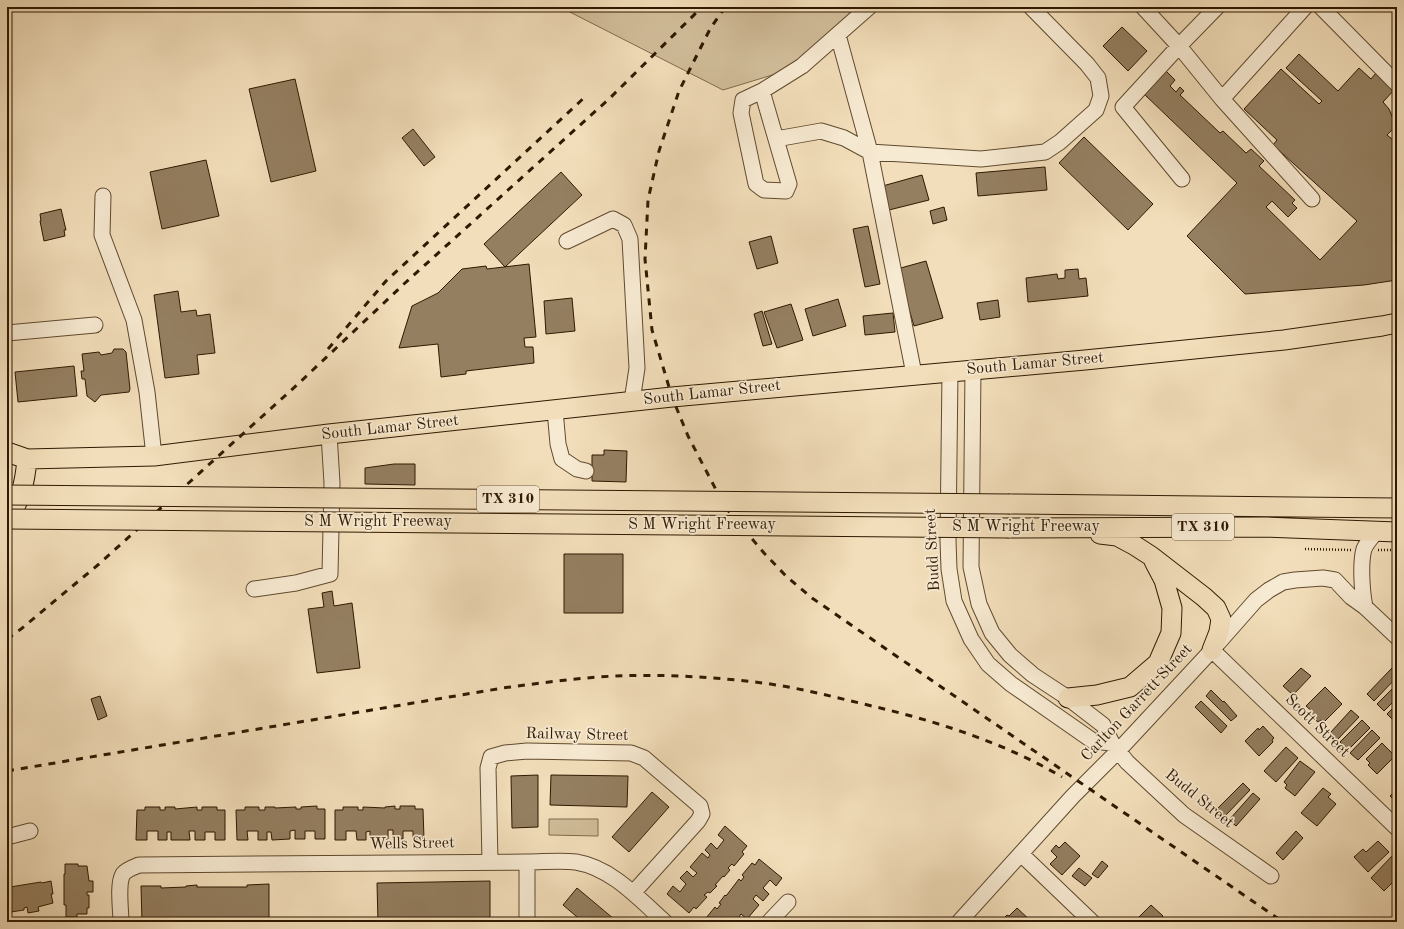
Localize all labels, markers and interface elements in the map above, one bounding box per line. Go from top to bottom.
street label: South Lamar Street [966,350,1105,378]
street label: South Lamar Street [643,378,782,408]
street label: South Lamar Street [321,413,460,443]
road number: TX 310 [477,486,539,512]
street label: Budd Street [923,508,943,592]
street label: S M Wright Freeway [304,514,452,530]
road number: TX 310 [1172,514,1234,540]
street label: S M Wright Freeway [628,517,776,533]
street label: S M Wright Freeway [952,519,1100,535]
street label: Carlton Garrett Street [1079,641,1196,765]
street label: Scott Street [1282,691,1353,761]
street label: Railway Street [525,726,629,744]
street label: Budd Street [1162,767,1237,832]
street label: Wells Street [369,835,455,853]

